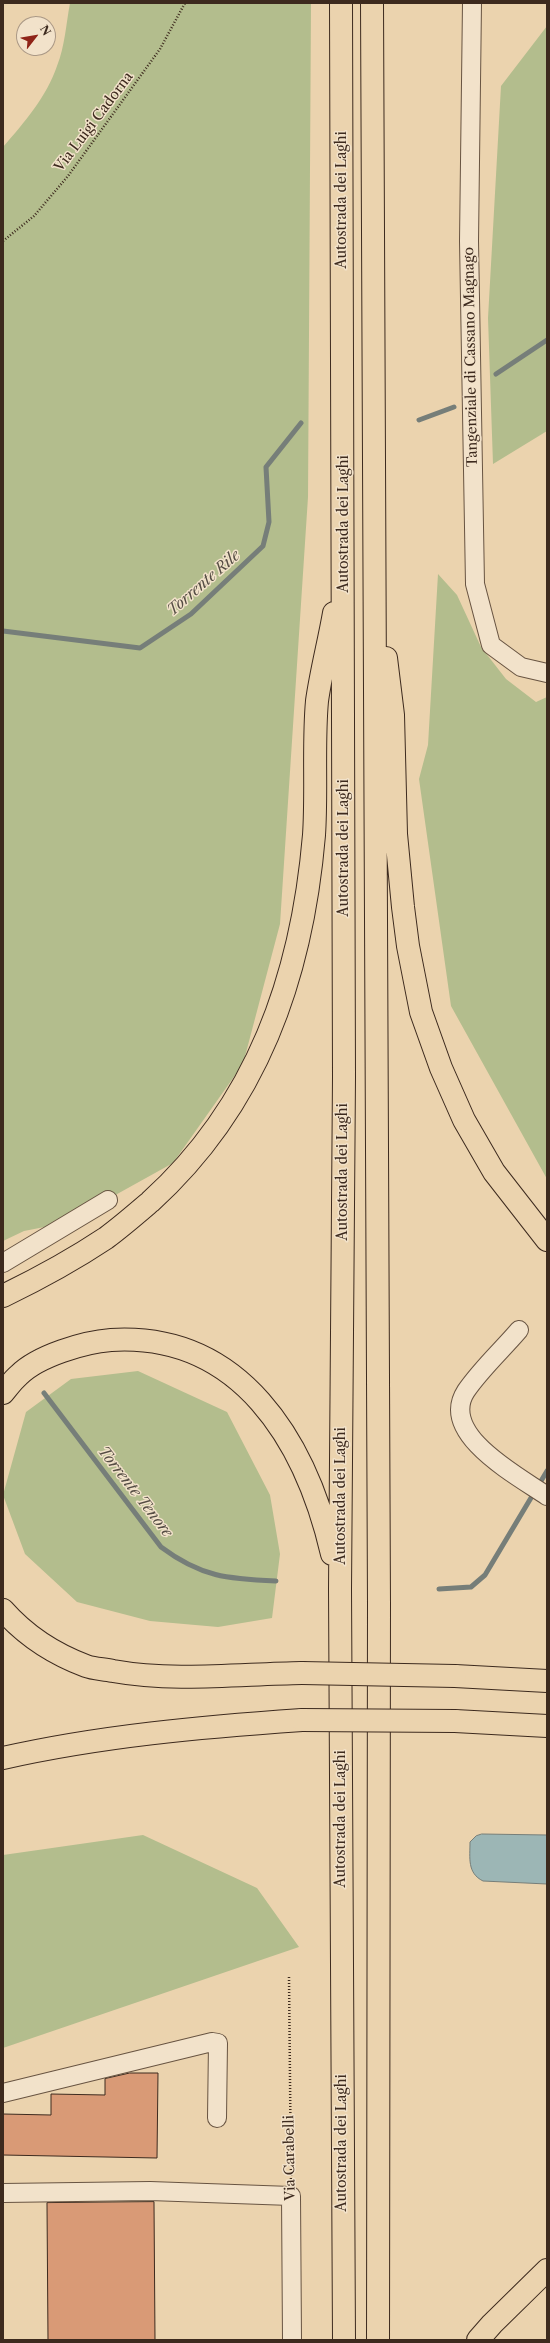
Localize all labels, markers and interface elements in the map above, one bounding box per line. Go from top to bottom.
north arrow [16,16,56,56]
text: N [37,23,54,38]
street label: Via Luigi Cadorna [51,69,137,175]
street label: Autostrada dei Laghi [334,131,350,269]
street label: Tangenziale di Cassano Magnago [461,247,481,467]
street label: Autostrada dei Laghi [336,455,352,593]
water label: Torrente Rile [164,547,244,619]
street label: Autostrada dei Laghi [336,779,352,917]
street label: Autostrada dei Laghi [335,1103,351,1241]
street label: Autostrada dei Laghi [333,1427,349,1565]
water label: Torrente Tenore [94,1443,176,1541]
street label: Autostrada dei Laghi [333,1750,349,1888]
street label: Autostrada dei Laghi [334,2074,350,2212]
street label: Via Carabelli [281,2115,299,2201]

